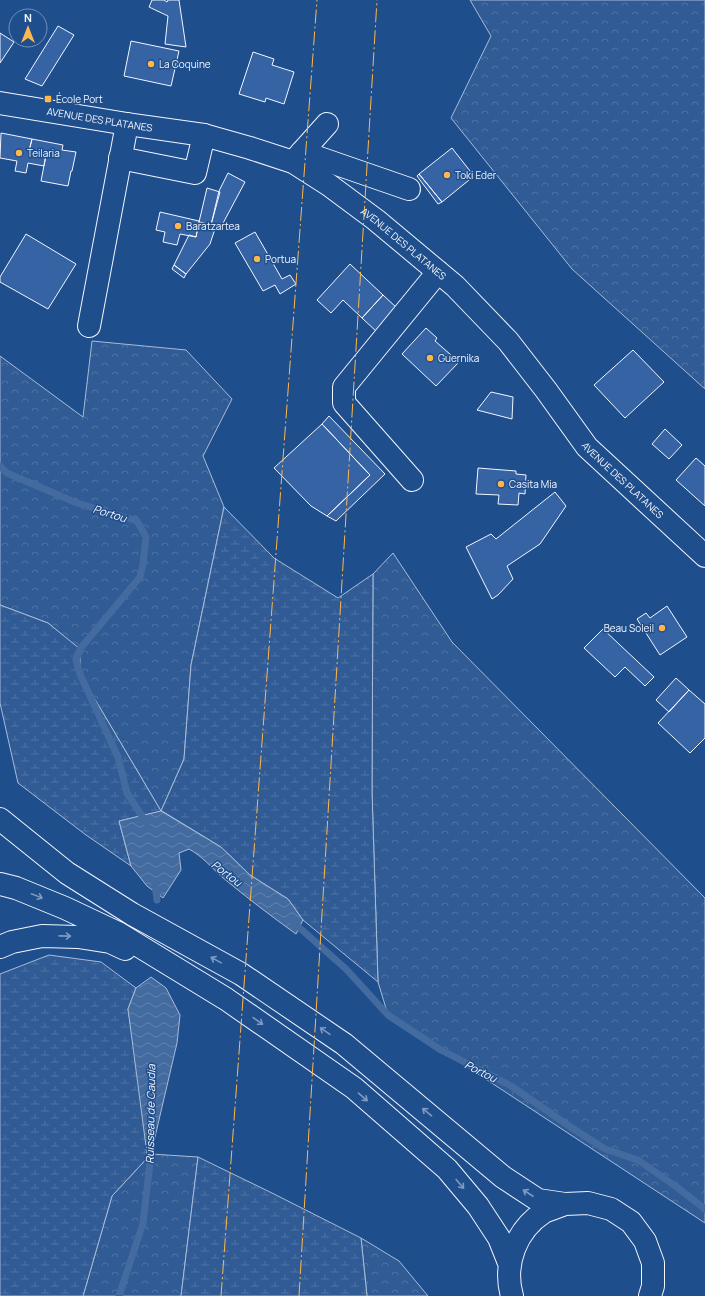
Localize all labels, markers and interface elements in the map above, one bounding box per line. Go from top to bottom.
north arrow [8,8,48,48]
text: N [24,10,32,25]
place label: La Coquine [159,57,211,71]
marker: La Coquine [146,59,156,69]
place label: École Port [56,92,103,106]
marker: École Port [43,94,53,104]
street label: AVENUE DES PLATANES [46,104,153,135]
place label: Teilaria [27,146,60,160]
marker: Teilaria [14,148,24,158]
place label: Toki Eder [455,168,497,182]
marker: Toki Eder [442,170,452,180]
street label: AVENUE DES PLATANES [358,204,449,283]
place label: Baratzartea [186,219,240,233]
marker: Baratzartea [173,221,183,231]
place label: Portua [265,252,296,266]
marker: Portua [252,254,262,264]
place label: Guernika [438,351,479,365]
marker: Guernika [425,353,435,363]
street label: AVENUE DES PLATANES [579,439,667,521]
place label: Casita Mia [509,477,557,491]
marker: Casita Mia [496,479,506,489]
water label: Portou [91,501,130,526]
place label: Beau Soleil [604,621,654,635]
marker: Beau Soleil [657,623,667,633]
water label: Portou [209,857,246,890]
one-way arrow [30,893,42,901]
one-way arrow [58,932,71,940]
one-way arrow [210,956,222,964]
one-way arrow [252,1017,263,1025]
one-way arrow [320,1027,331,1035]
water label: Portou [462,1057,501,1086]
water label: Ruisseau de Caudia [142,1063,158,1164]
one-way arrow [358,1092,369,1101]
one-way arrow [421,1108,432,1117]
one-way arrow [455,1179,464,1189]
one-way arrow [523,1189,534,1197]

